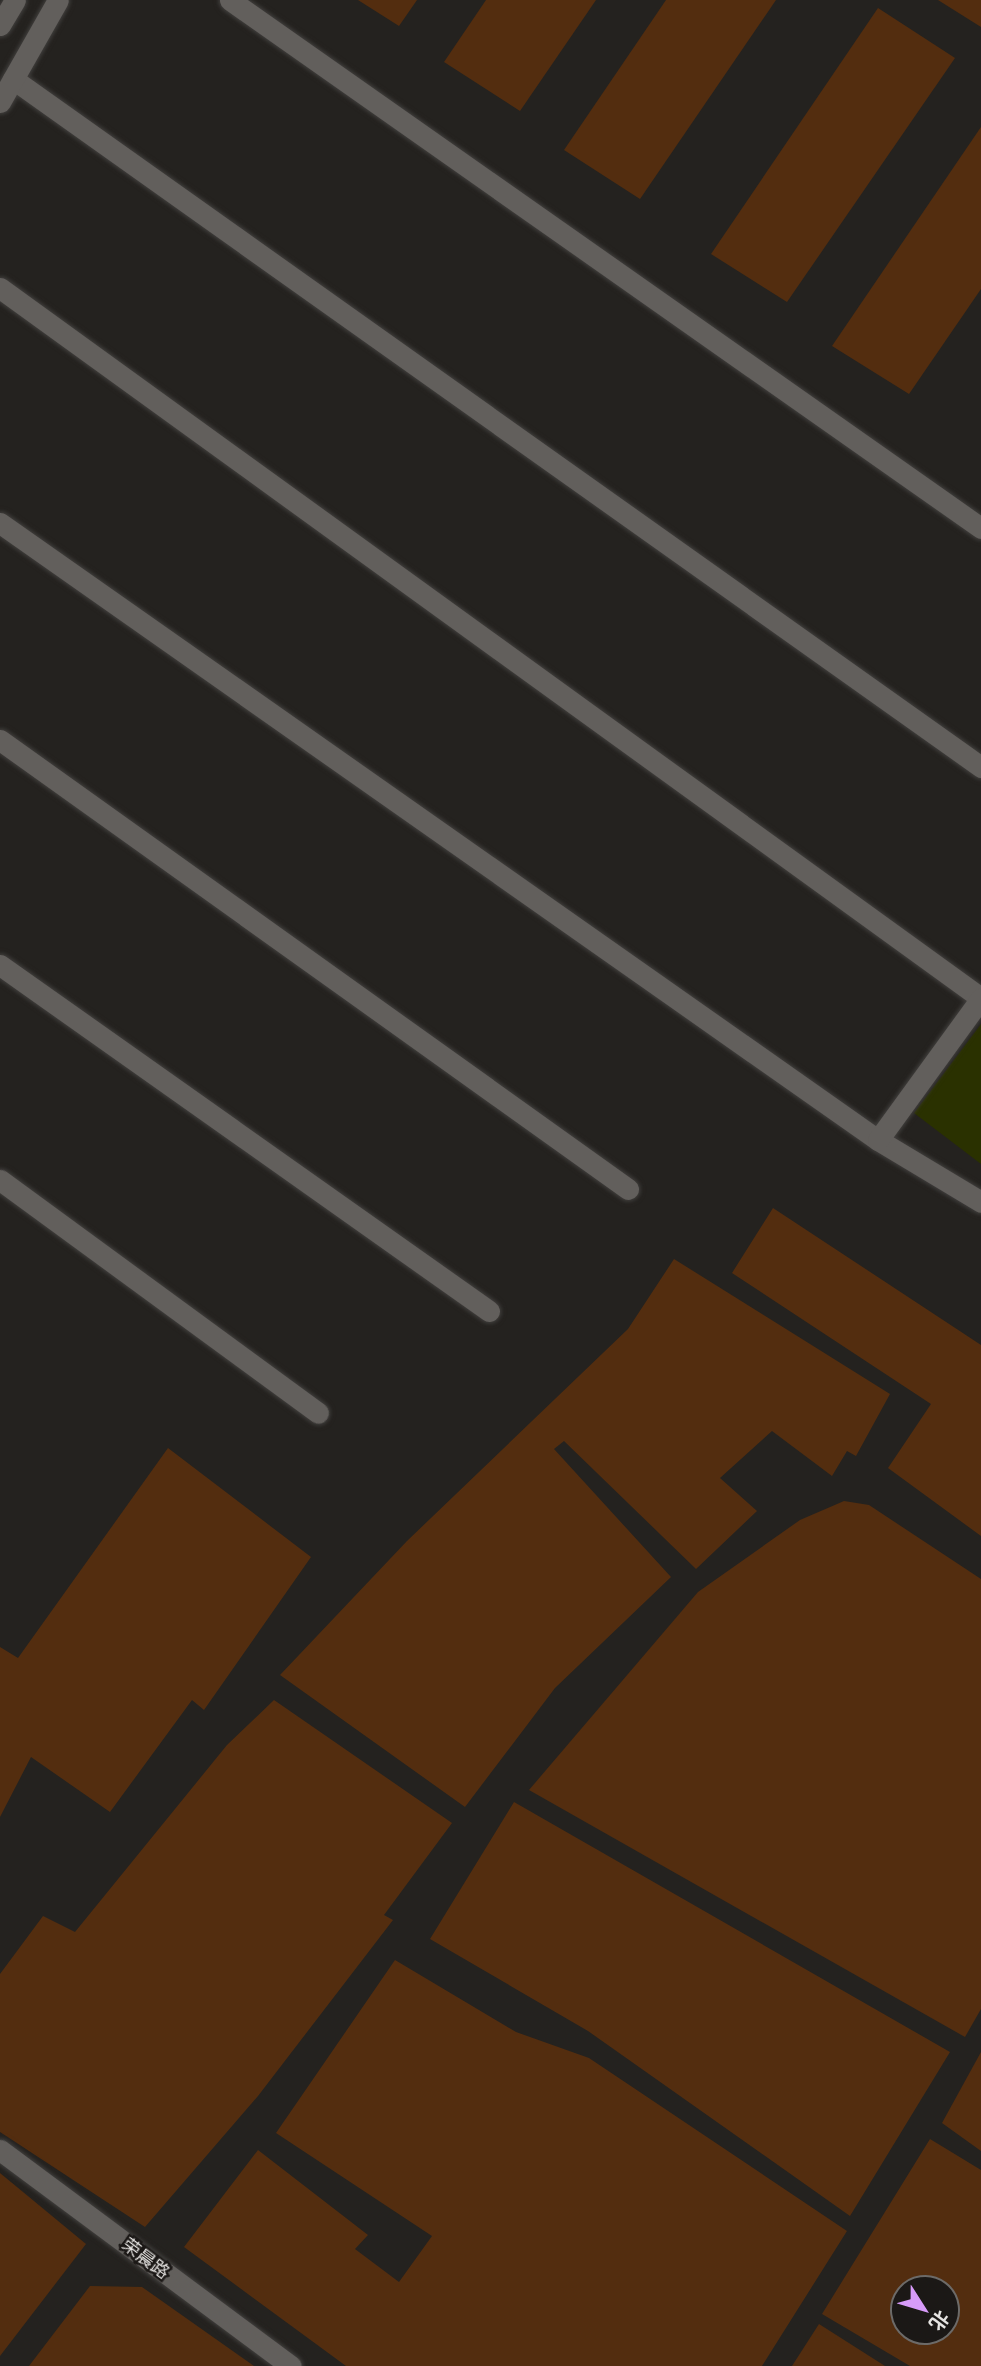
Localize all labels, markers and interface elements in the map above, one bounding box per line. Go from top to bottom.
street label: 荣晨路 [118,2233,174,2283]
north arrow [890,2275,960,2345]
text: 北 [924,2306,956,2337]

